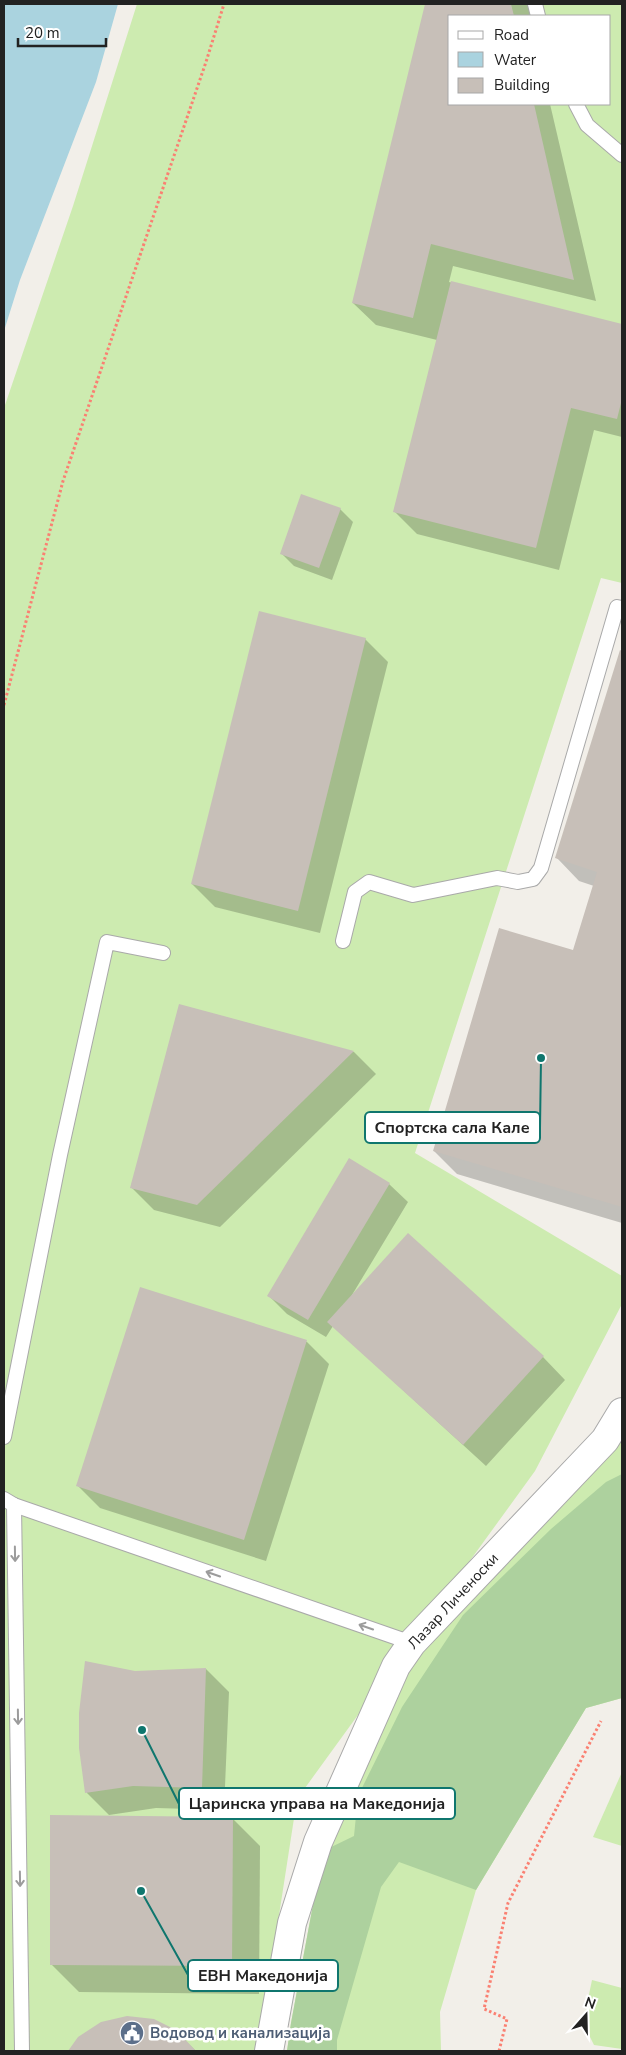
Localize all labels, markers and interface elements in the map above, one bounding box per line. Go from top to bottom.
scale bar [18,15,105,47]
legend [448,15,611,105]
text: 20 m [25,23,60,43]
text: Road [494,25,529,45]
text: Water [494,50,537,70]
text: Building [494,75,550,95]
callout: Спортска сала Кале [365,1112,540,1143]
text: Спортска сала Кале [374,1117,530,1139]
one-way arrow [10,1546,20,1562]
street label: Лазар Личеноски [403,1549,503,1653]
one-way arrow [205,1569,221,1578]
one-way arrow [359,1622,374,1631]
one-way arrow [14,1708,23,1724]
callout: Царинска управа на Македонија [179,1788,455,1819]
text: Царинска управа на Македонија [189,1793,445,1815]
one-way arrow [15,1870,25,1887]
callout: ЕВН Македонија [188,1960,338,1991]
text: ЕВН Македонија [198,1965,328,1987]
north arrow [561,1990,611,2040]
text: N [582,1993,598,2014]
public building icon: Водовод и канализација [119,2020,145,2046]
place label: Водовод и канализација [150,2023,331,2043]

